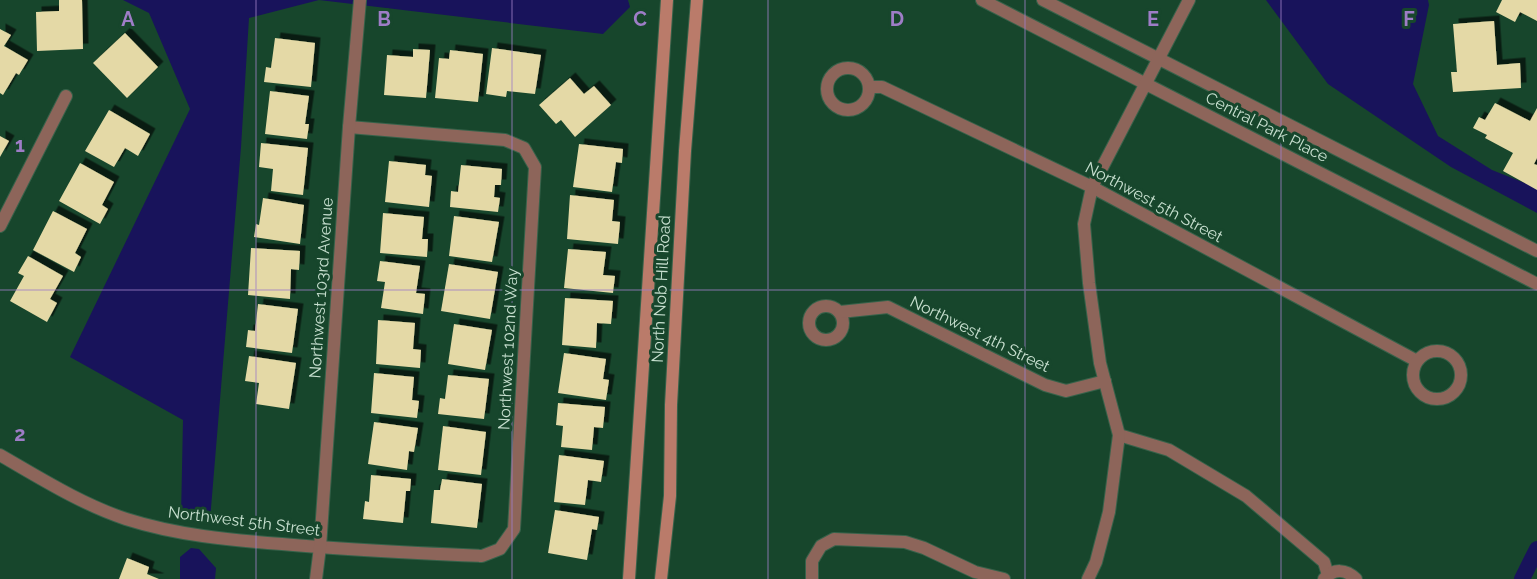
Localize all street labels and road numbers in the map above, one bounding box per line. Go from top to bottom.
street label: Central Park Place [1202,88,1332,166]
street label: Northwest 5th Street [1082,158,1227,247]
street label: Northwest 103rd Avenue [305,197,337,379]
street label: North Nob Hill Road [648,215,674,363]
street label: Northwest 102nd Way [494,267,522,430]
street label: Northwest 4th Street [907,292,1053,376]
street label: Northwest 5th Street [167,502,322,540]

